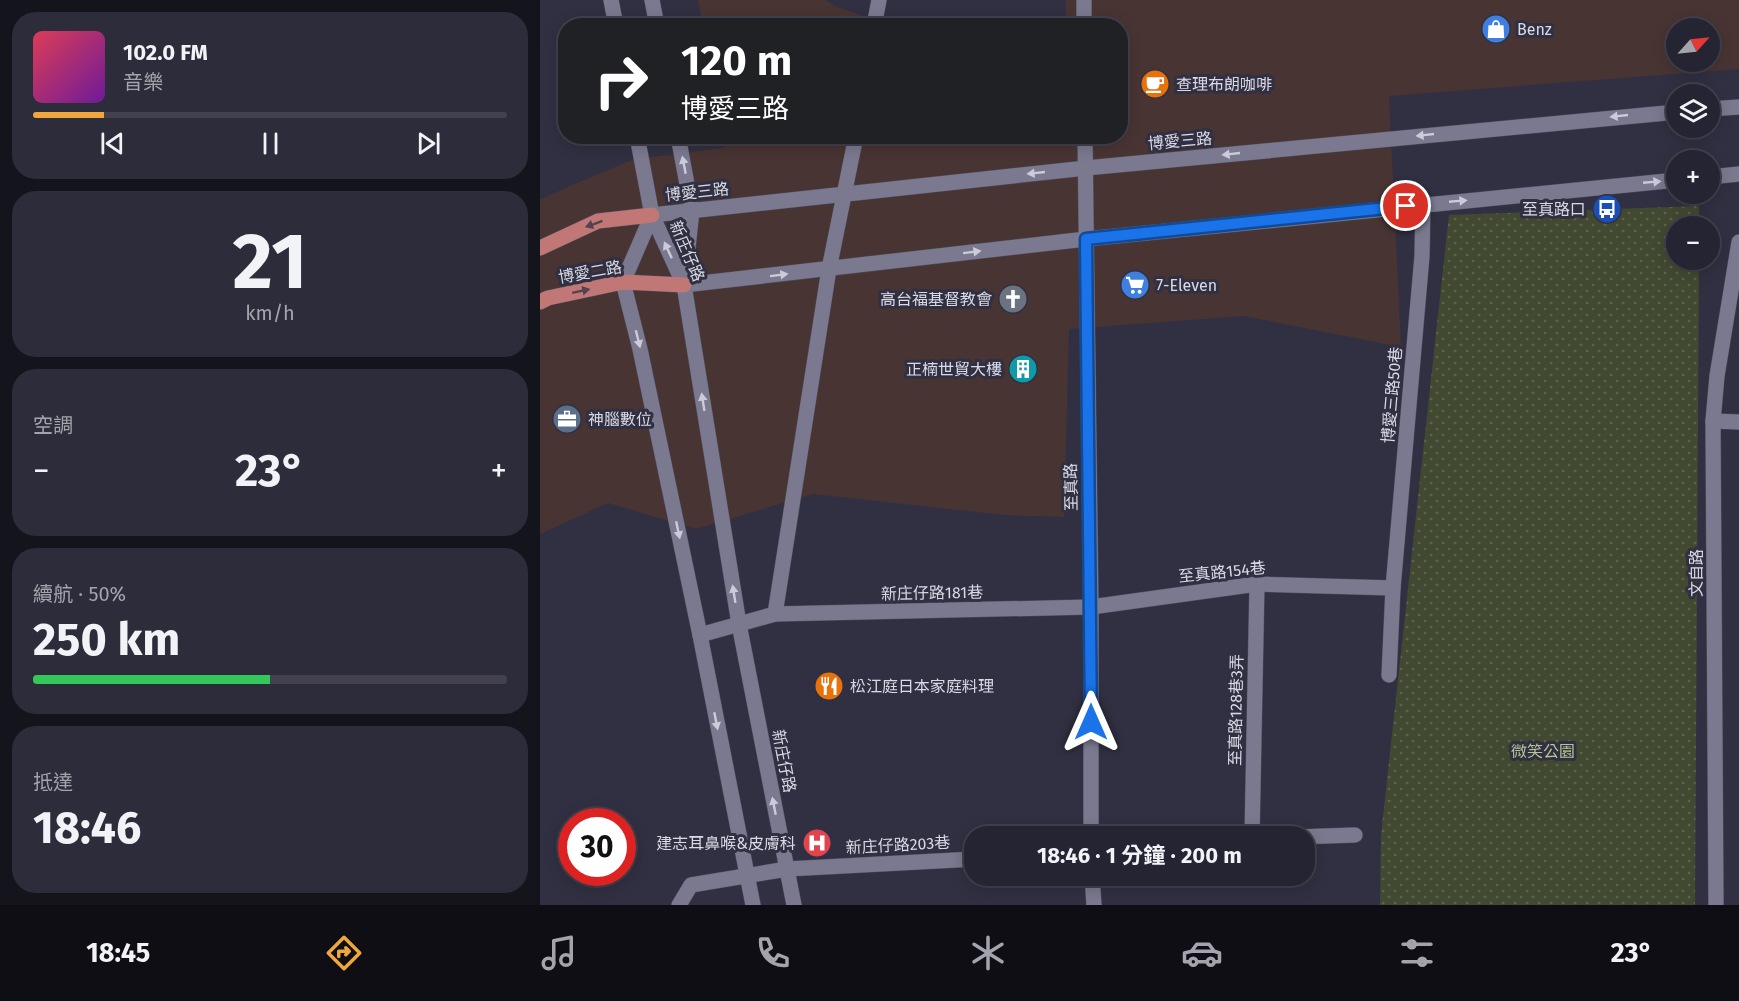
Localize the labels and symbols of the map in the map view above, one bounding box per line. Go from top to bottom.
shop icon: Benz [1480,13,1512,45]
north arrow [1666,18,1720,72]
place label: Benz [1517,20,1552,39]
cafe icon: 查理布朗咖啡 [1139,68,1171,100]
place label: 查理布朗咖啡 [1176,75,1272,94]
one-way arrow [1609,111,1628,121]
street label: 博愛三路 [1147,129,1213,153]
one-way arrow [1415,130,1434,140]
one-way arrow [1221,149,1240,159]
one-way arrow [679,155,688,174]
one-way arrow [1027,168,1046,178]
one-way arrow [1643,177,1662,187]
street label: 博愛三路 [664,179,730,205]
pin [1380,180,1431,231]
bus stop icon: 至真路口 [1591,193,1623,225]
one-way arrow [1449,196,1468,206]
place label: 至真路口 [1522,200,1586,219]
street label: 新庄仔路 [666,218,708,284]
one-way arrow [585,219,603,229]
one-way arrow [663,241,672,258]
one-way arrow [963,247,982,257]
street label: 博愛二路 [557,257,623,287]
supermarket icon: 7-Eleven [1119,269,1151,301]
one-way arrow [769,270,788,280]
place label: 7-Eleven [1156,276,1217,295]
church icon: 高台福基督教會 [997,283,1029,315]
one-way arrow [572,286,591,295]
place label: 高台福基督教會 [880,290,992,309]
one-way arrow [633,330,643,348]
street label: 博愛三路50巷 [1378,346,1406,444]
building icon: 正楠世貿大樓 [1007,353,1039,385]
place label: 正楠世貿大樓 [906,360,1002,379]
one-way arrow [698,392,707,411]
office icon: 神腦數位 [551,403,583,435]
place label: 神腦數位 [588,410,652,429]
street label: 至真路 [1061,463,1081,511]
one-way arrow [674,521,683,540]
street label: 文自路 [1687,549,1706,597]
street label: 至真路154巷 [1178,558,1266,586]
street label: 新庄仔路181巷 [881,583,983,603]
one-way arrow [730,584,739,603]
street label: 至真路128巷3弄 [1226,654,1246,766]
restaurant icon: 松江庭日本家庭料理 [813,670,845,702]
place label: 松江庭日本家庭料理 [850,677,994,696]
position arrow [1059,690,1123,754]
one-way arrow [712,712,721,731]
street label: 新庄仔路 [769,728,799,794]
park label: 微笑公園 [1511,742,1575,761]
one-way arrow [769,797,778,816]
speed limit sign: 30 [558,808,636,886]
hospital icon: 建志耳鼻喉&皮膚科 [801,827,833,859]
street label: 新庄仔路203巷 [845,833,951,857]
place label: 建志耳鼻喉&皮膚科 [656,834,796,853]

